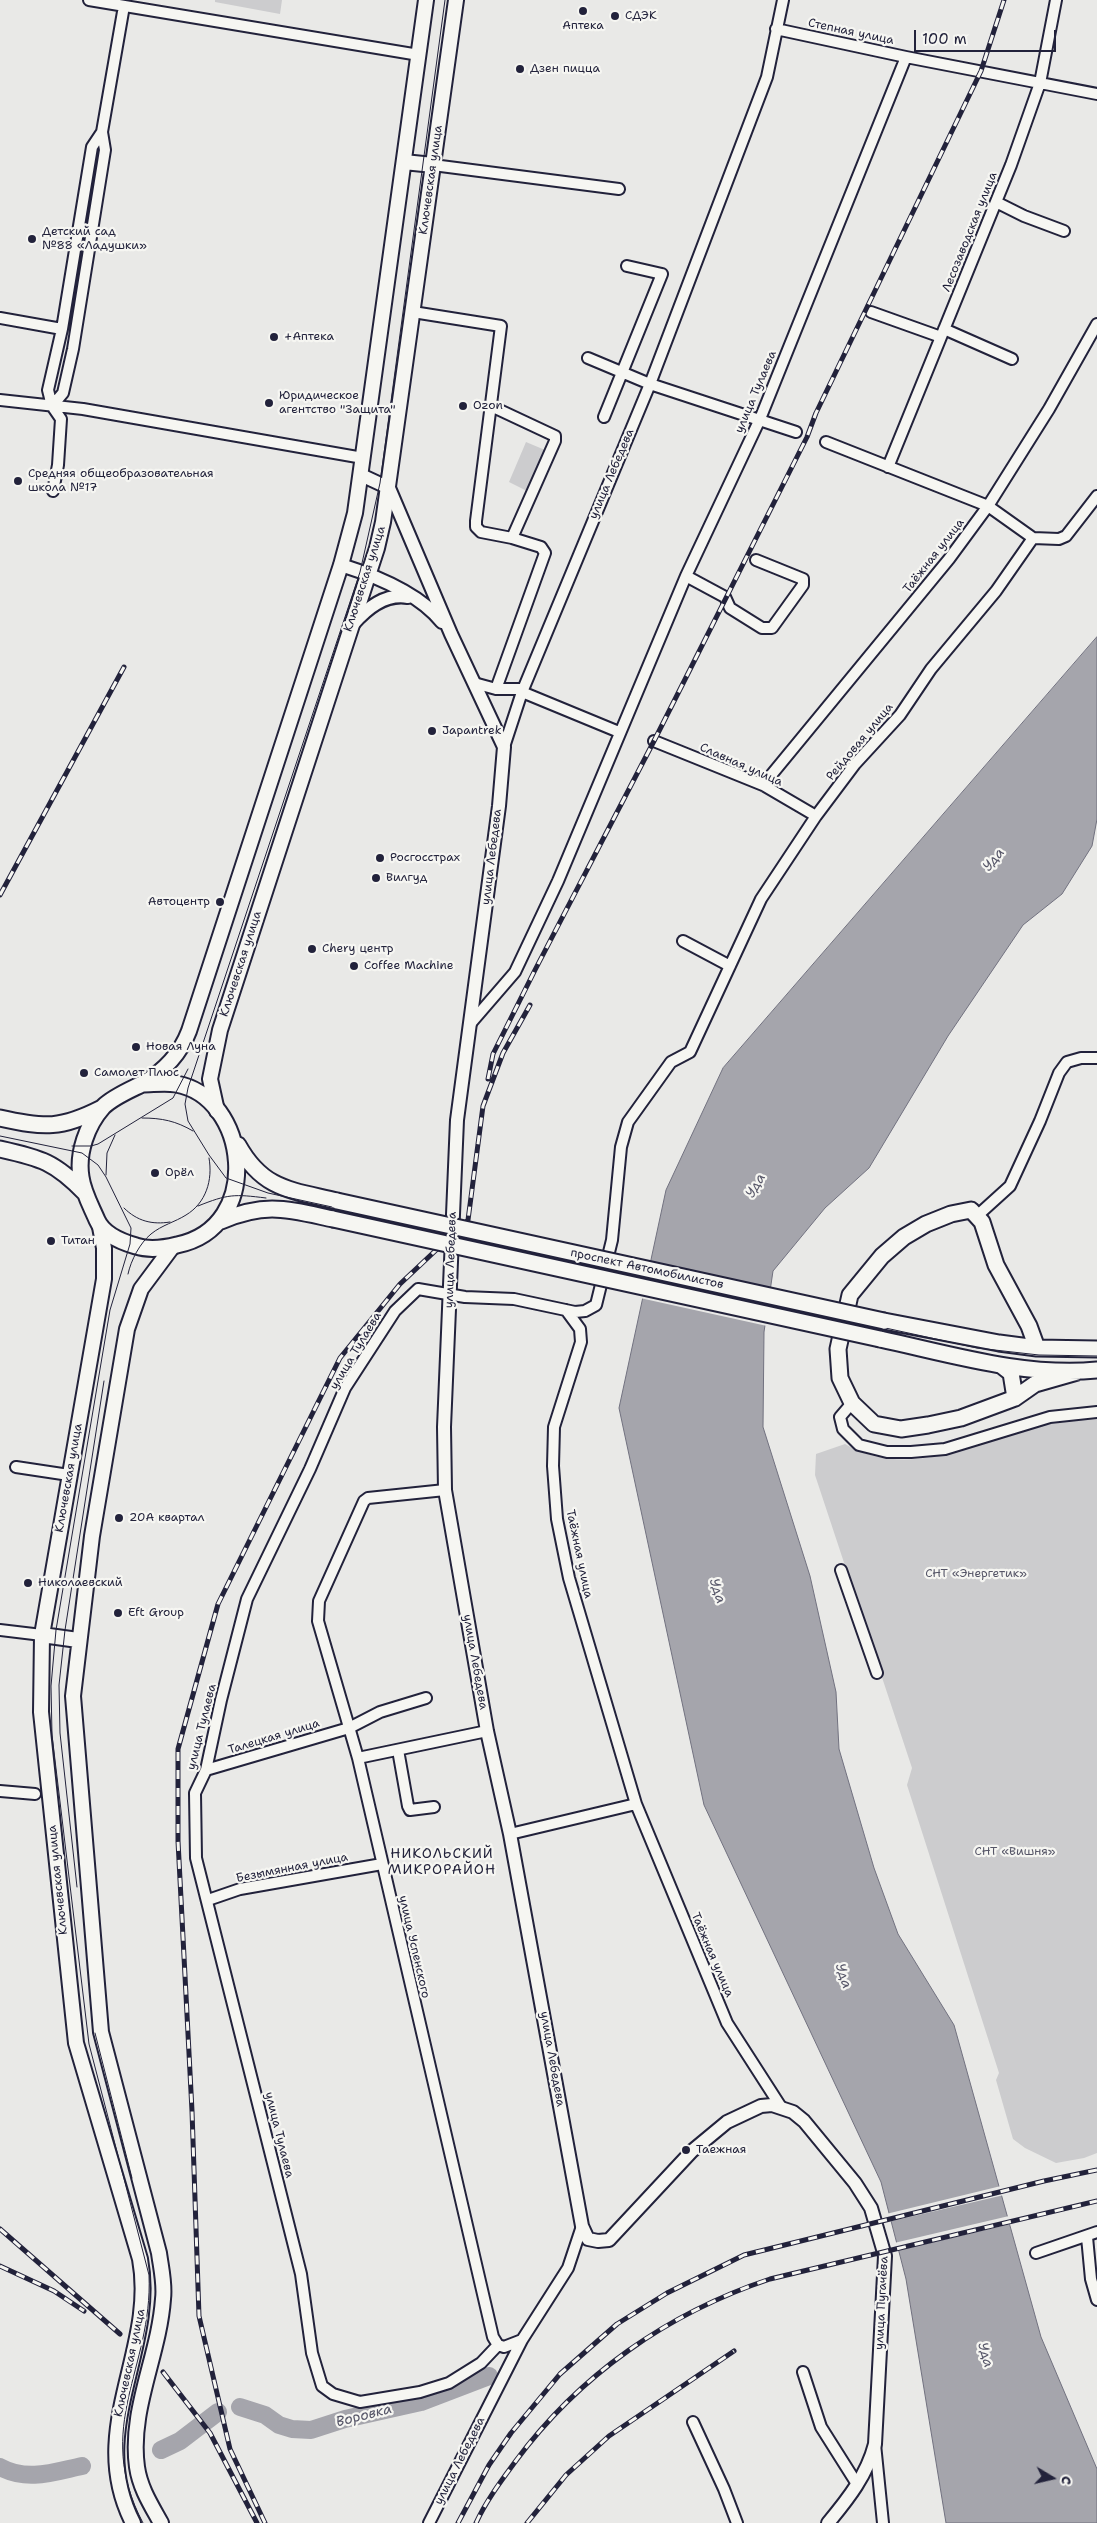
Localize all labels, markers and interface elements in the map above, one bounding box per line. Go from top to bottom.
marker: Аптека [577,5,589,17]
place label: СДЭК [625,9,657,23]
marker: СДЭК [609,10,621,22]
street label: Степная улица [807,16,895,48]
place label: Аптека [562,19,604,33]
scale bar [917,20,1060,52]
text: 100 m [922,29,967,49]
place label: Дзен пицца [530,62,600,76]
marker: Дзен пицца [514,63,526,75]
street label: Ключевская улица [416,124,446,236]
street label: Лесозаводская улица [939,170,1001,294]
place label: Детский сад №88 «Ладушки» [42,225,147,253]
marker: Детский сад №88 «Ладушки» [26,233,38,245]
place label: +Аптека [284,330,334,344]
marker: +Аптека [268,331,280,343]
street label: улица Тулаева [732,349,780,435]
place label: Юридическое агентство "Защита" [279,389,395,417]
marker: Юридическое агентство "Защита" [263,397,275,409]
place label: Ozon [473,399,503,413]
marker: Ozon [457,400,469,412]
street label: улица Лебедева [587,427,637,521]
place label: Средняя общеобразовательная школа №17 [28,467,214,495]
marker: Средняя общеобразовательная школа №17 [12,475,24,487]
street label: Таёжная улица [900,516,968,596]
street label: Ключевская улица [341,524,389,634]
street label: Рейдовая улица [824,700,896,784]
place label: Japantrek [442,724,502,738]
marker: Japantrek [426,725,438,737]
street label: Славная улица [697,740,785,790]
street label: улица Лебедева [479,808,505,906]
water label: Уда [979,845,1009,875]
place label: Росгосстрах [390,851,460,865]
marker: Росгосстрах [374,852,386,864]
place label: Вилгуд [386,871,427,885]
marker: Вилгуд [370,872,382,884]
place label: Автоцентр [148,895,210,909]
marker: Автоцентр [214,896,226,908]
street label: Ключевская улица [217,909,265,1019]
place label: Chery центр [322,942,393,956]
marker: Chery центр [306,943,318,955]
place label: Coffee Machine [364,959,454,973]
marker: Coffee Machine [348,960,360,972]
place label: Новая Луна [146,1040,216,1054]
marker: Новая Луна [130,1041,142,1053]
place label: Самолет Плюс [94,1066,179,1080]
marker: Самолет Плюс [78,1067,90,1079]
place label: Орёл [165,1166,194,1180]
marker: Орёл [149,1167,161,1179]
water label: Уда [742,1171,770,1201]
street label: улица Лебедева [442,1212,460,1308]
place label: Титан [61,1234,95,1248]
marker: Титан [45,1235,57,1247]
street label: проспект Автомобилистов [569,1246,725,1292]
street label: улица Тулаева [327,1310,385,1392]
street label: Ключевская улица [52,1422,86,1534]
street label: Таёжная улица [563,1508,595,1600]
place label: 20А квартал [129,1511,205,1525]
marker: 20А квартал [113,1512,125,1524]
park label: СНТ «Энергетик» [925,1567,1027,1581]
place label: Николаевский [38,1576,123,1590]
water label: Уда [705,1576,729,1606]
marker: Николаевский [22,1577,34,1589]
place label: Eft Group [128,1606,184,1620]
marker: Eft Group [112,1607,124,1619]
street label: улица Лебедева [460,1613,490,1711]
street label: улица Тулаева [184,1683,220,1771]
street label: Талецкая улица [227,1716,321,1758]
street label: Ключевская улица [45,1824,71,1936]
park label: СНТ «Вишня» [975,1845,1055,1859]
district label: НИКОЛЬСКИЙ МИКРОРАЙОН [387,1846,497,1878]
street label: Безымянная улица [235,1850,349,1886]
street label: улица Успенского [395,1894,433,2000]
street label: Таёжная улица [688,1911,736,1999]
water label: Уда [831,1961,855,1991]
street label: улица Лебедева [537,2010,567,2108]
street label: улица Тулаева [261,2091,297,2179]
place label: Таежная [696,2143,746,2157]
marker: Таежная [680,2144,692,2156]
street label: улица Пугачёва [872,2256,892,2350]
street label: Ключевская улица [111,2308,149,2418]
water label: Уда [973,2340,997,2370]
water label: Воровка [334,2401,394,2431]
street label: улица Лебедева [432,2415,488,2507]
north arrow [1027,2453,1077,2503]
text: С [1057,2475,1076,2486]

